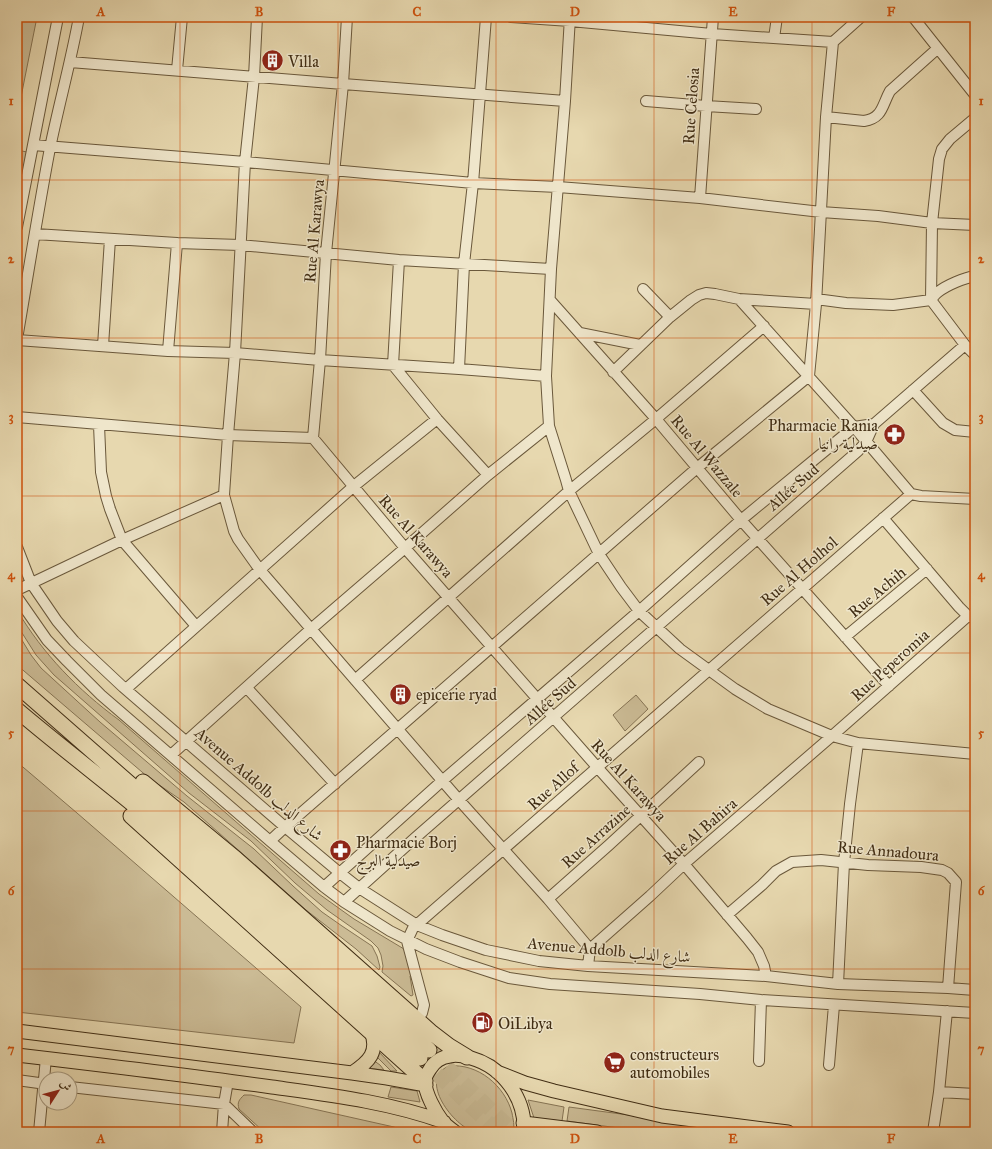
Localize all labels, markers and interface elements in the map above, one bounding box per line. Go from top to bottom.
text: A [96,4,106,20]
text: B [255,4,264,20]
text: C [413,4,422,20]
text: D [570,4,580,20]
text: E [728,4,738,20]
text: F [887,4,896,20]
building icon: Villa [259,48,285,74]
place label: Villa [287,52,319,71]
street label: Rue Celosia [679,67,703,145]
text: 1 [8,93,14,109]
text: 1 [978,93,984,109]
street label: Rue Al Karawya [300,178,328,284]
text: 2 [8,251,15,267]
text: 2 [978,251,985,267]
text: 3 [8,409,14,425]
text: 3 [978,409,984,425]
street label: Rue Al Wazzale [667,411,747,501]
place label: Pharmacie Rania صيدلية رانيا [768,416,878,453]
pharmacy icon: Pharmacie Rania صيدلية رانيا [881,421,907,447]
street label: Allée Sud [763,460,823,515]
street label: Rue Al Karawya [375,491,457,582]
street label: Rue Al Holhol [757,532,842,610]
street label: Rue Achih [844,562,910,622]
text: 4 [7,567,15,583]
text: 4 [977,567,985,583]
street label: Rue Peperomia [847,625,933,705]
street label: Allée Sud [520,674,580,729]
building icon: epicerie ryad [388,681,414,707]
place label: epicerie ryad [416,685,497,704]
street label: Avenue Addolb شارع الدلب [188,723,327,848]
text: 5 [8,725,15,741]
text: 5 [978,725,985,741]
street label: Rue Al Karawya [587,735,671,825]
street label: Rue Allof [523,756,585,814]
street label: Rue Al Bahira [659,794,741,868]
street label: Rue Arrazine [558,800,635,872]
place label: Pharmacie Borj صيدلية البرج [356,833,457,875]
street label: Rue Annadoura [836,837,940,865]
pharmacy icon: Pharmacie Borj صيدلية البرج [327,838,353,864]
text: 6 [8,883,16,899]
text: 6 [978,883,986,899]
street label: Avenue Addolb شارع الدلب [525,933,691,971]
fuel station icon: OiLibya [469,1010,495,1036]
place label: OiLibya [498,1014,553,1033]
text: 7 [8,1041,15,1057]
text: 7 [978,1041,985,1057]
place label: constructeurs automobiles [630,1045,719,1082]
supermarket icon: constructeurs automobiles [602,1050,628,1076]
north arrow [38,1071,78,1111]
text: ش [57,1077,74,1094]
text: A [96,1131,106,1147]
text: B [255,1131,264,1147]
text: C [413,1131,422,1147]
text: D [570,1131,580,1147]
text: E [728,1131,738,1147]
text: F [887,1131,896,1147]

